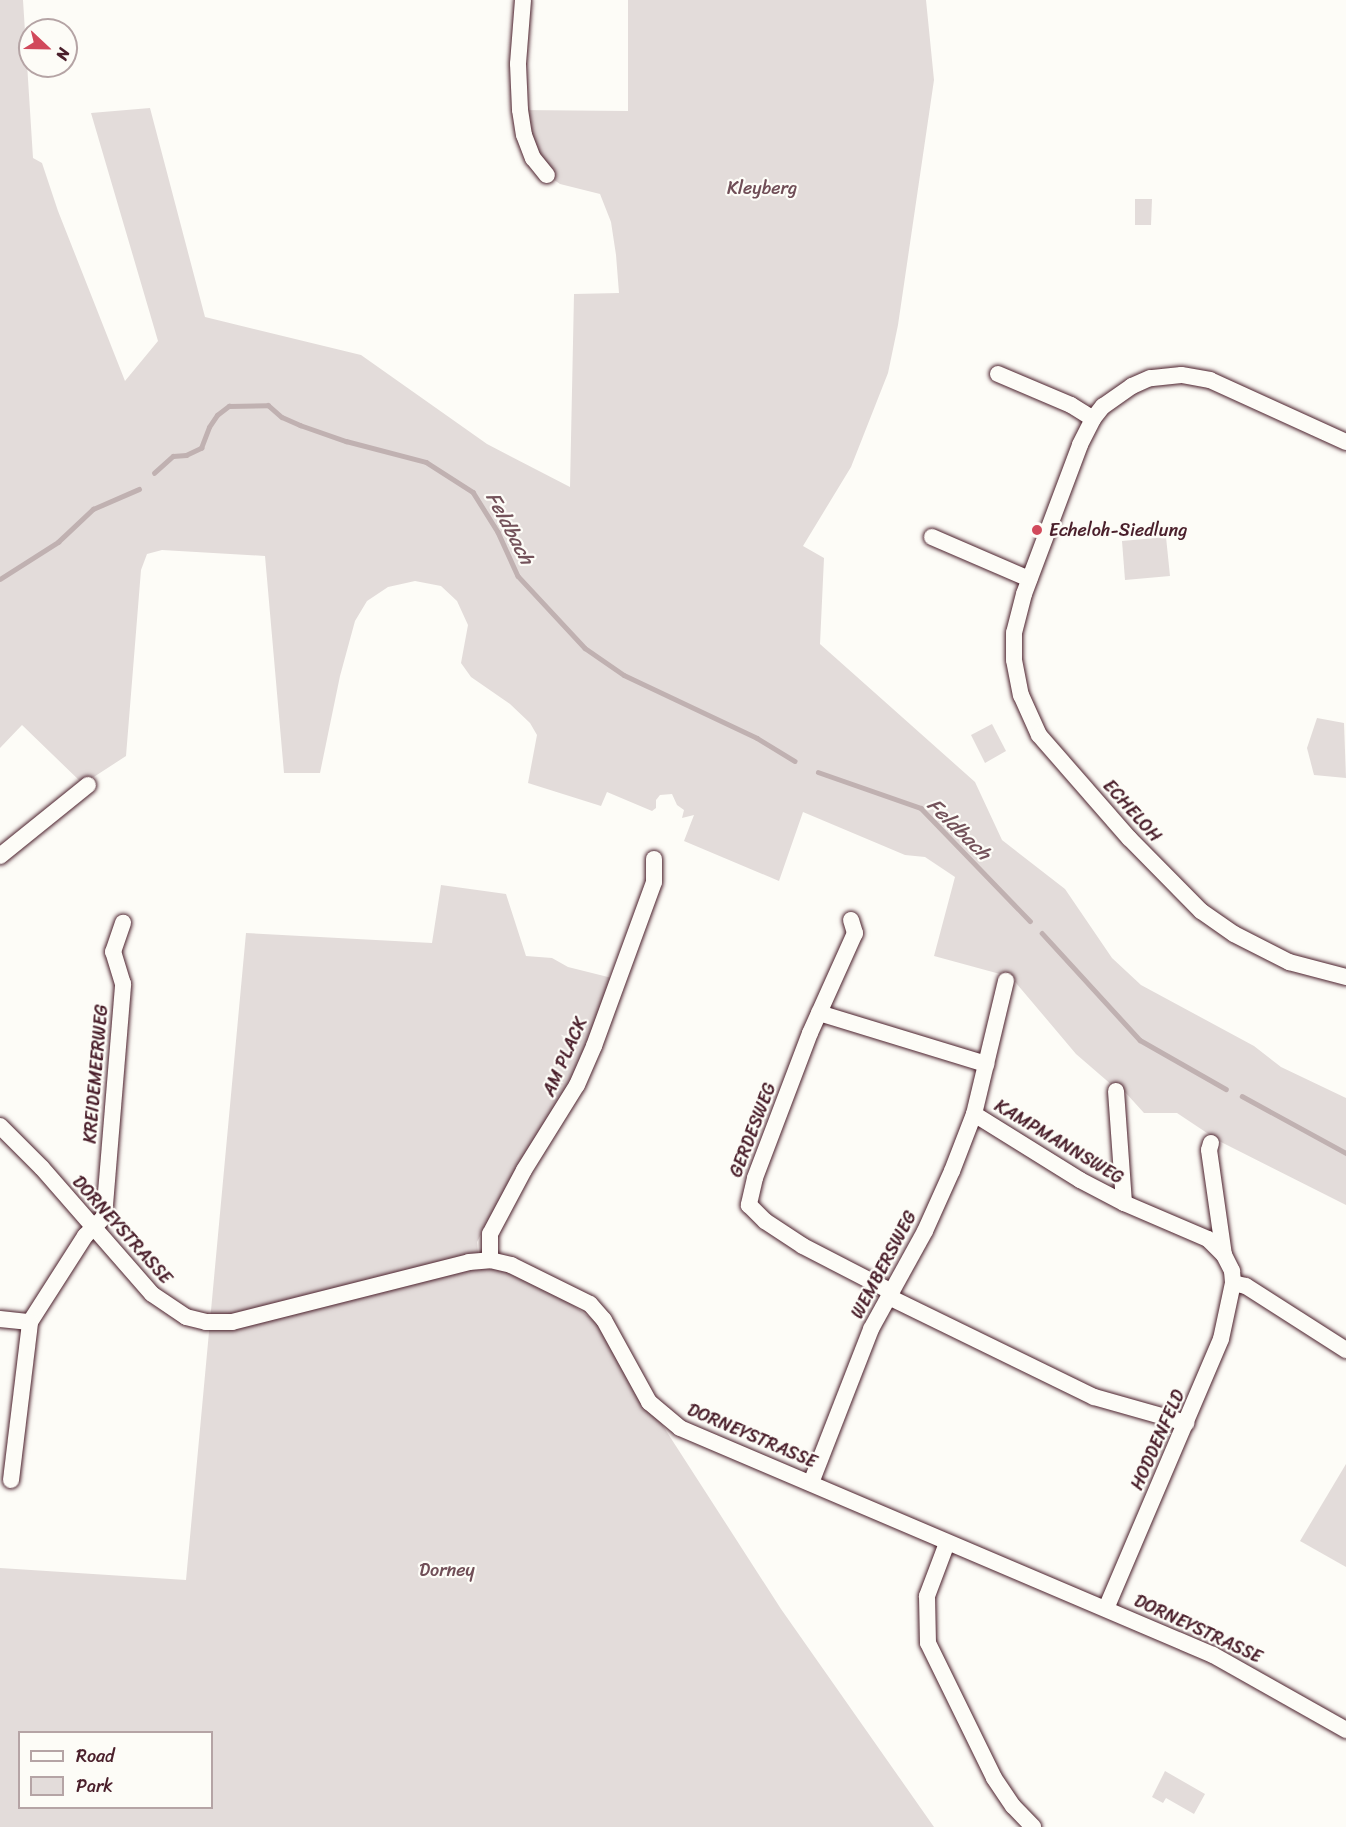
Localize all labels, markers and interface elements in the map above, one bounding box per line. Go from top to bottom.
north arrow [18,18,78,78]
text: N [48,44,79,65]
park label: Kleyberg [727,177,797,199]
water label: Feldbach [481,488,539,568]
place label: Echeloh-Siedlung [1049,519,1187,541]
marker: Echeloh-Siedlung [1030,523,1044,537]
street label: ECHELOH [1098,775,1166,847]
water label: Feldbach [922,793,996,865]
street label: KREIDEMEERWEG [79,1004,113,1144]
street label: AM PLACK [538,1014,592,1100]
street label: GERDESWEG [725,1080,781,1180]
street label: KAMPMANNSWEG [991,1095,1127,1189]
street label: DORNEYSTRASSE [68,1171,176,1289]
street label: WEMBERSWEG [847,1208,921,1322]
street label: HODDENFELD [1126,1387,1190,1493]
street label: DORNEYSTRASSE [684,1399,820,1473]
park label: Dorney [419,1559,475,1581]
street label: DORNEYSTRASSE [1131,1590,1265,1668]
legend [18,1731,213,1809]
text: Road [76,1740,115,1772]
text: Park [76,1770,113,1802]

